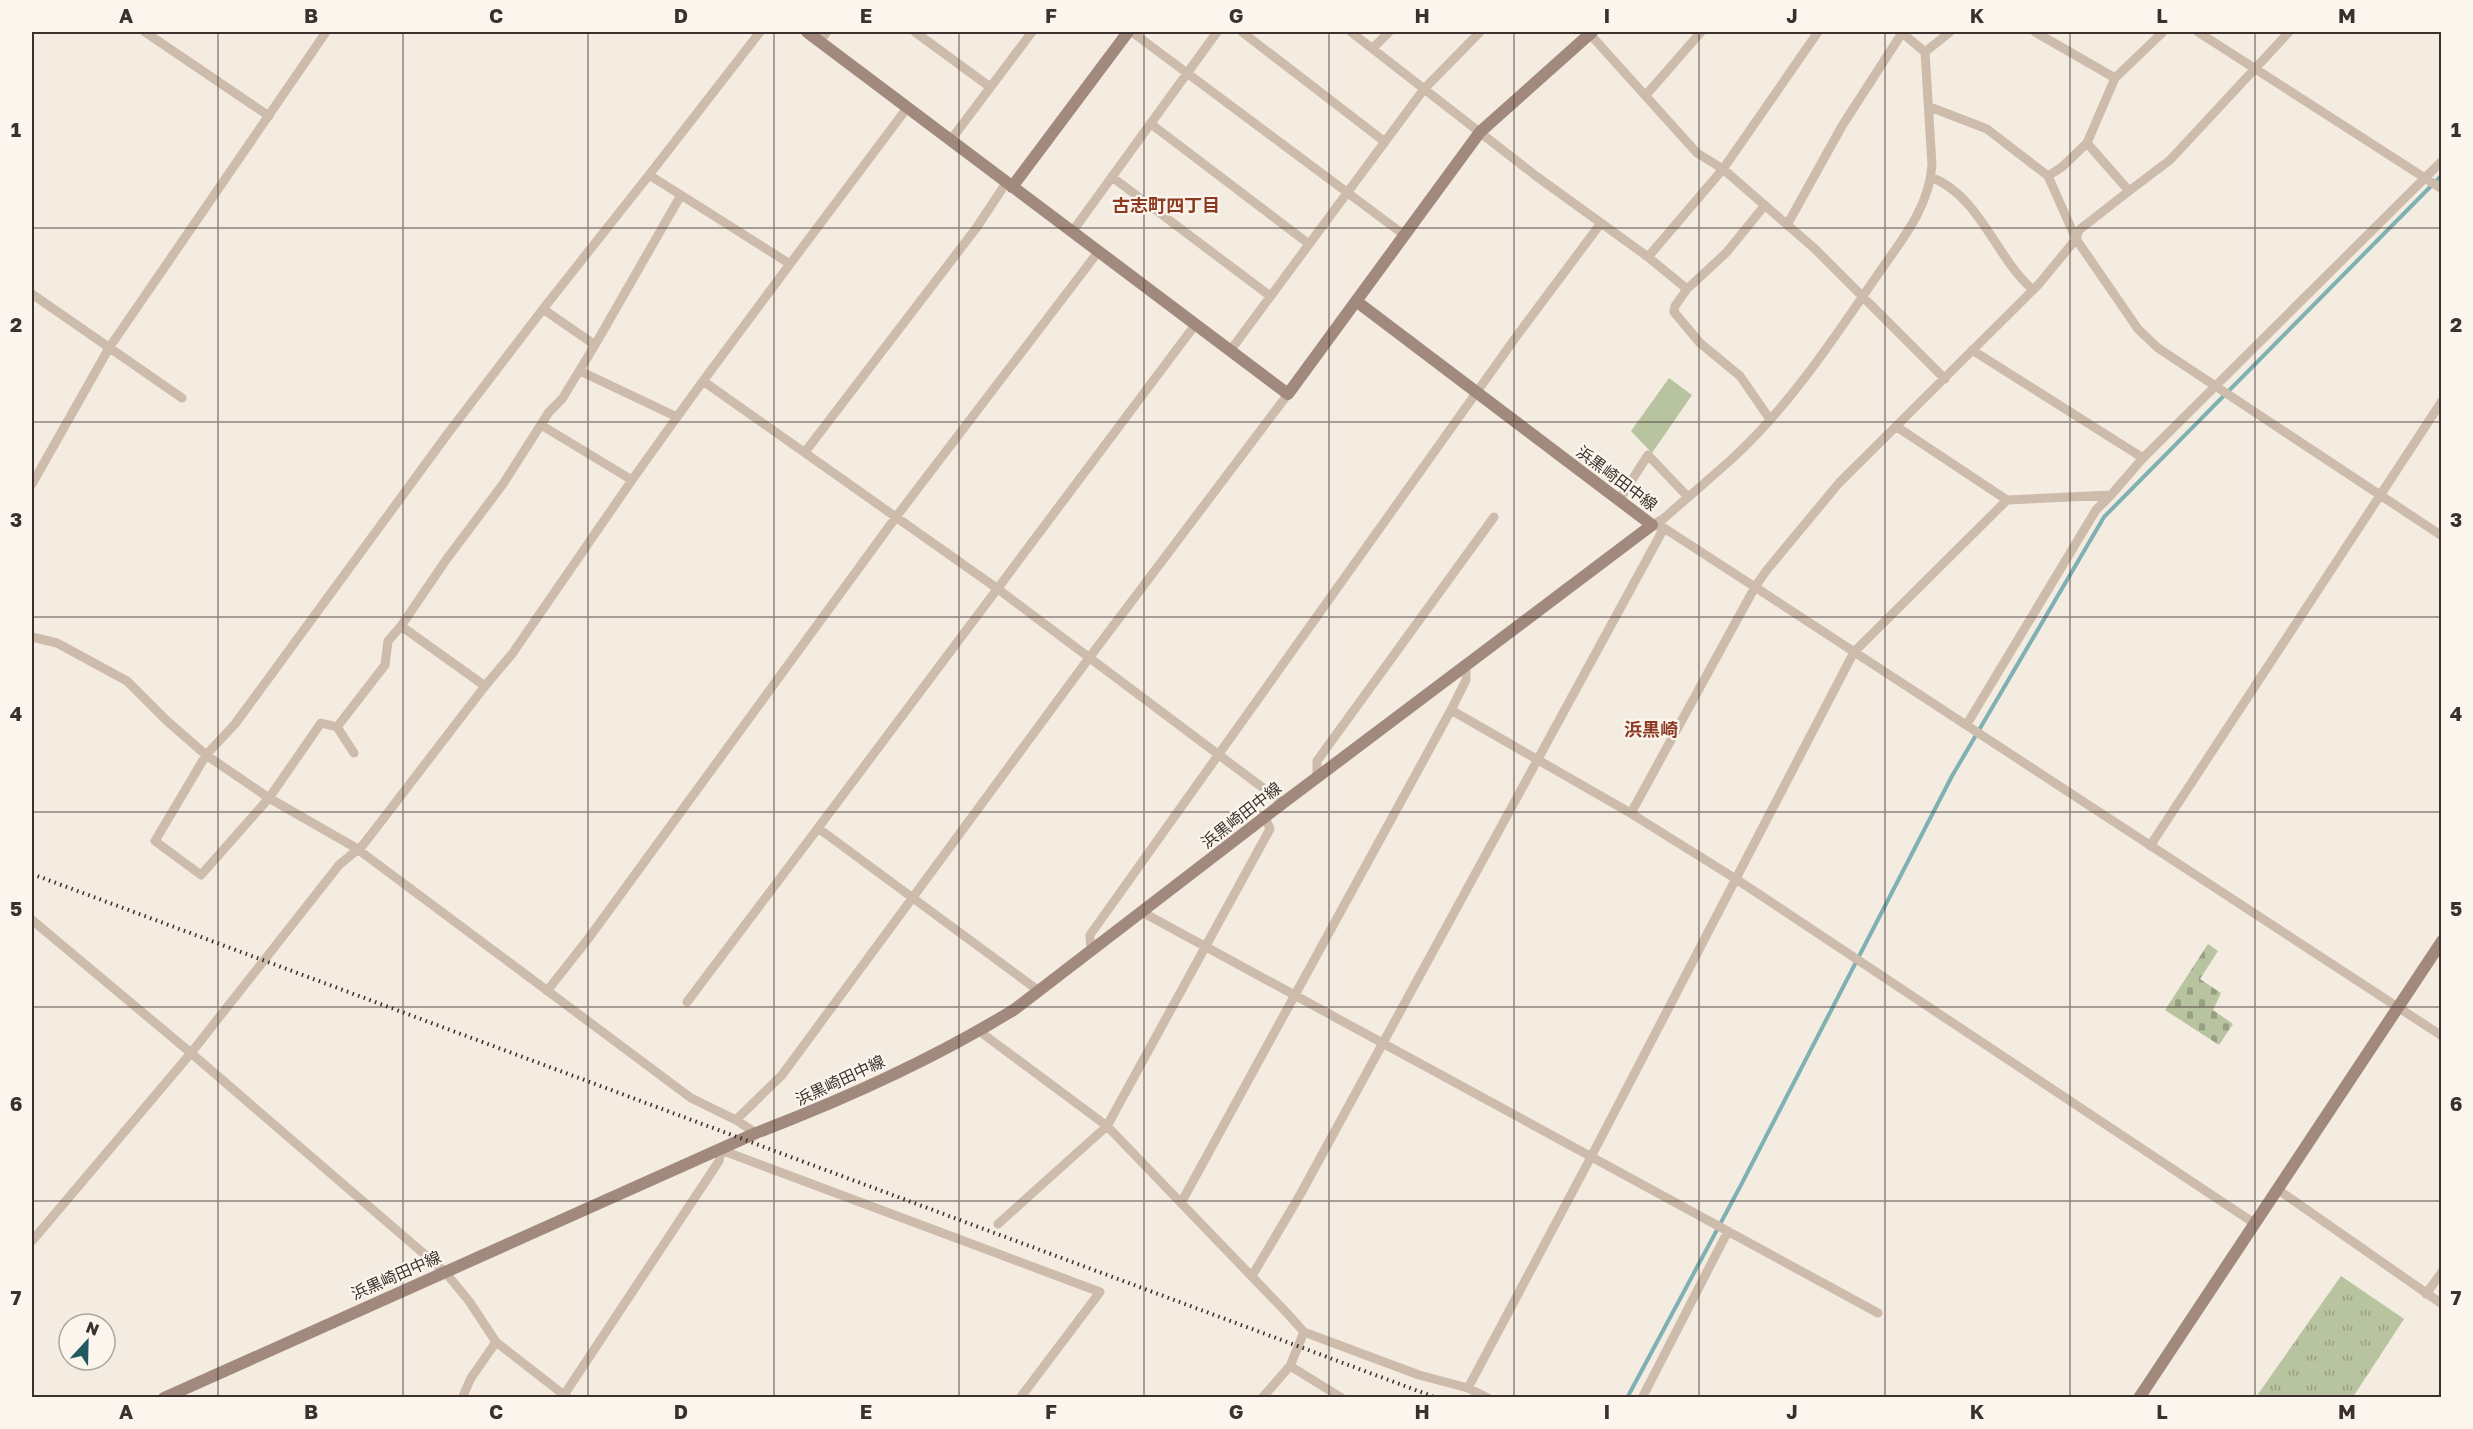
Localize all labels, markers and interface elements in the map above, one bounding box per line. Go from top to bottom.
text: A [119,3,133,27]
text: B [304,3,318,27]
text: C [489,3,503,27]
text: D [674,3,688,27]
text: E [860,3,872,27]
text: F [1045,3,1057,27]
text: G [1229,3,1243,27]
text: H [1414,3,1430,27]
text: I [1604,3,1610,27]
text: J [1786,3,1798,27]
text: K [1970,3,1985,27]
text: L [2156,3,2168,27]
text: M [2338,3,2356,27]
text: 1 [11,117,21,141]
text: 1 [2451,117,2461,141]
district label: 古志町四丁目 [1112,194,1220,216]
text: 2 [10,312,22,336]
text: 2 [2450,312,2462,336]
street label: 浜黒崎田中線 [1573,441,1661,515]
text: 3 [10,507,22,531]
text: 3 [2450,507,2462,531]
text: 4 [10,701,22,725]
text: 4 [2450,701,2462,725]
district label: 浜黒崎 [1624,718,1678,740]
street label: 浜黒崎田中線 [1197,778,1285,852]
text: 5 [10,896,22,920]
text: 5 [2450,896,2462,920]
street label: 浜黒崎田中線 [792,1051,888,1109]
text: 6 [10,1091,22,1115]
text: 6 [2450,1091,2462,1115]
street label: 浜黒崎田中線 [348,1246,444,1304]
text: 7 [11,1285,22,1309]
text: 7 [2451,1285,2462,1309]
north arrow [57,1312,117,1372]
text: N [83,1317,102,1340]
text: A [119,1399,133,1423]
text: B [304,1399,318,1423]
text: C [489,1399,503,1423]
text: D [674,1399,688,1423]
text: E [860,1399,872,1423]
text: F [1045,1399,1057,1423]
text: G [1229,1399,1243,1423]
text: H [1414,1399,1430,1423]
text: I [1604,1399,1610,1423]
text: J [1786,1399,1798,1423]
text: K [1970,1399,1985,1423]
text: L [2156,1399,2168,1423]
text: M [2338,1399,2356,1423]

